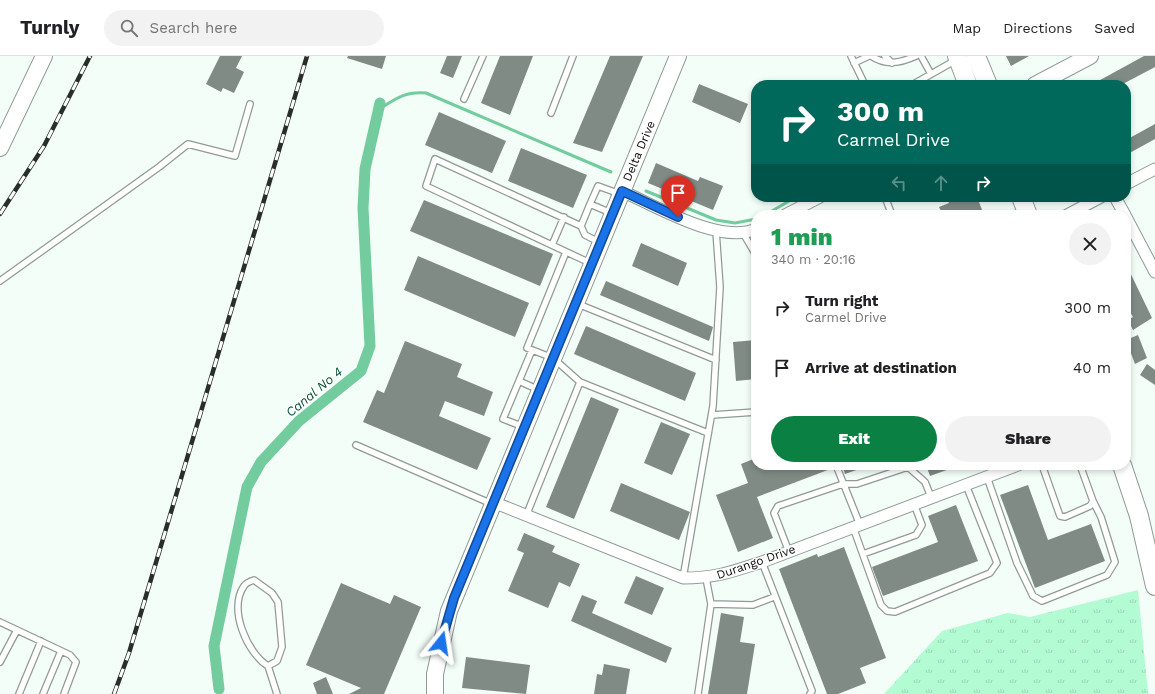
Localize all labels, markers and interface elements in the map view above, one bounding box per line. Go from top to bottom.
search box [104,10,384,46]
text: Turnly [20,16,80,39]
icon: search [118,17,140,39]
text: Search here [150,19,237,37]
text: Map [953,20,981,36]
text: Directions [1003,20,1072,36]
text: Saved [1094,20,1135,36]
text: 300 m [837,95,924,128]
icon: right [771,96,823,148]
street label: Delta Drive [620,119,658,183]
text: Carmel Drive [837,129,950,150]
icon: left [888,172,910,194]
icon: ahead [930,172,952,194]
icon: right [972,172,994,194]
pin [661,176,695,217]
icon: arrive [667,182,689,204]
text: 1 min [771,223,833,251]
button: close [1069,223,1111,265]
text: 340 m · 20:16 [771,252,856,267]
text: Turn right [805,292,878,310]
icon: right [771,297,793,319]
text: 300 m [1064,299,1111,317]
text: Carmel Drive [805,310,887,325]
icon: arrive [771,357,793,379]
text: Arrive at destination [805,359,957,377]
text: 40 m [1073,359,1111,377]
water label: Canal No 4 [283,364,345,420]
button: Exit [771,416,937,462]
button: Share [945,416,1111,462]
street label: Durango Drive [715,542,797,582]
position arrow [420,622,462,664]

